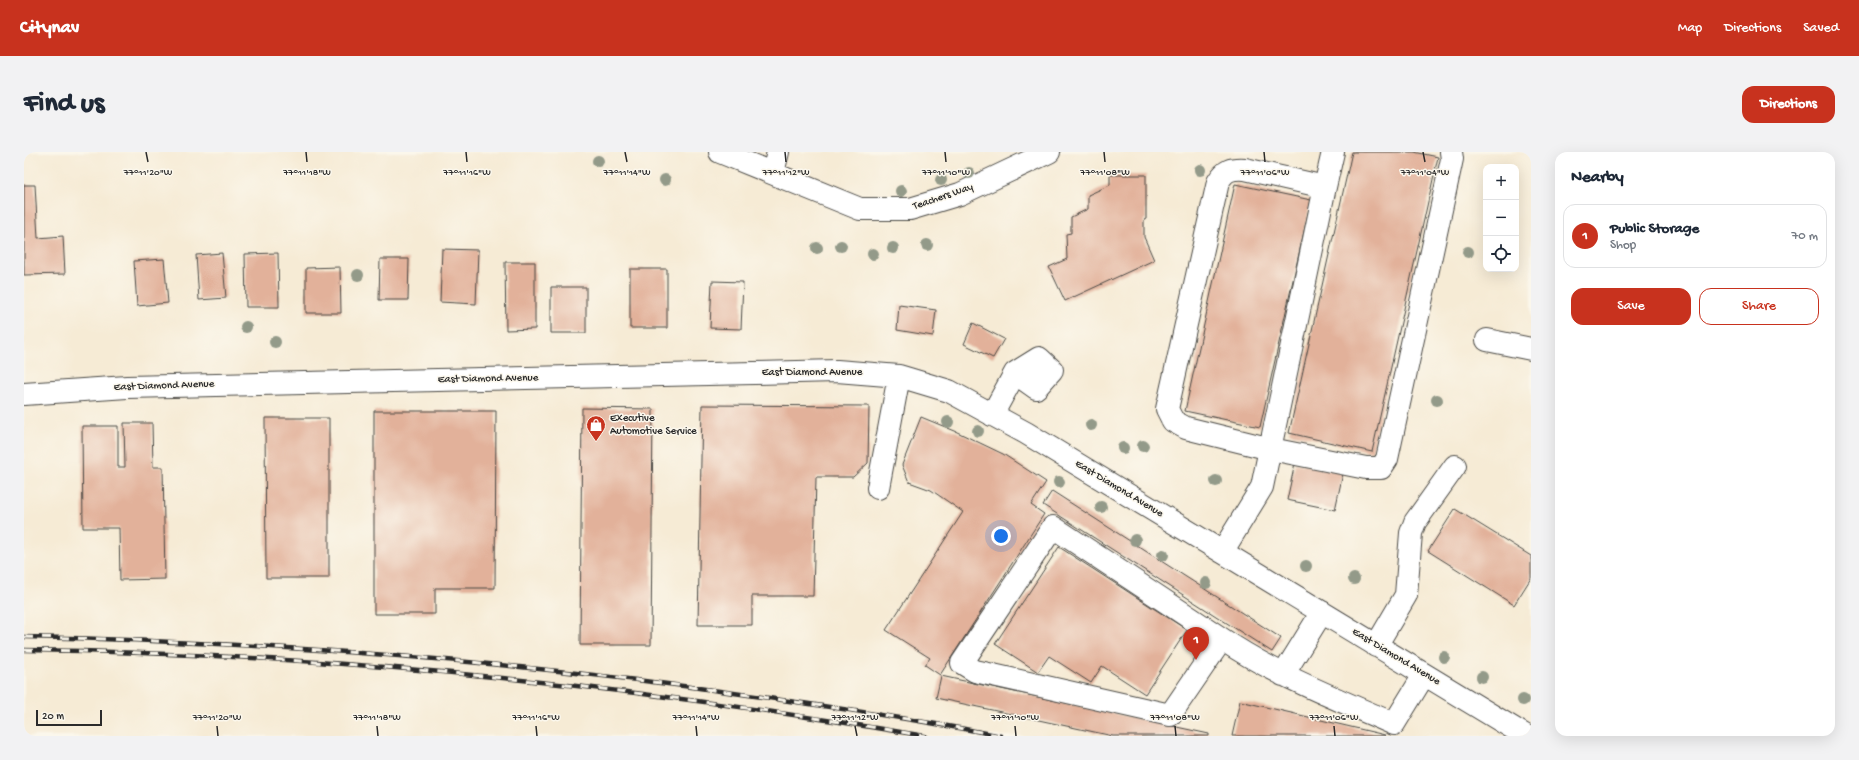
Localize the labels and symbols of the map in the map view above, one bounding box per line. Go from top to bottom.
text: 77°11'20"W [123,167,173,179]
text: 77°11'18"W [282,167,331,179]
text: 77°11'16"W [442,167,491,179]
text: 77°11'14"W [603,167,651,179]
text: 77°11'12"W [761,167,810,179]
text: 77°11'10"W [921,167,970,179]
text: 77°11'08"W [1079,167,1130,179]
text: 77°11'06"W [1240,167,1290,179]
text: 77°11'04"W [1400,167,1450,179]
street label: Teachers Way [910,181,975,213]
street label: East Diamond Avenue [762,367,863,379]
street label: East Diamond Avenue [438,372,539,386]
street label: East Diamond Avenue [113,378,215,394]
place label: Executive Automotive Service [610,413,697,438]
shop icon: Executive Automotive Service [585,414,607,442]
street label: East Diamond Avenue [1073,458,1165,520]
your location [991,526,1011,546]
street label: East Diamond Avenue [1350,626,1442,688]
pin: 1 [1183,627,1209,660]
scale bar [36,708,102,727]
text: 77°11'20"W [192,712,242,724]
text: 77°11'18"W [352,712,401,724]
text: 77°11'16"W [511,712,560,724]
text: 77°11'14"W [672,712,720,724]
text: 77°11'12"W [830,712,879,724]
text: 77°11'10"W [990,712,1039,724]
text: 77°11'08"W [1149,712,1200,724]
text: 77°11'06"W [1309,712,1359,724]

